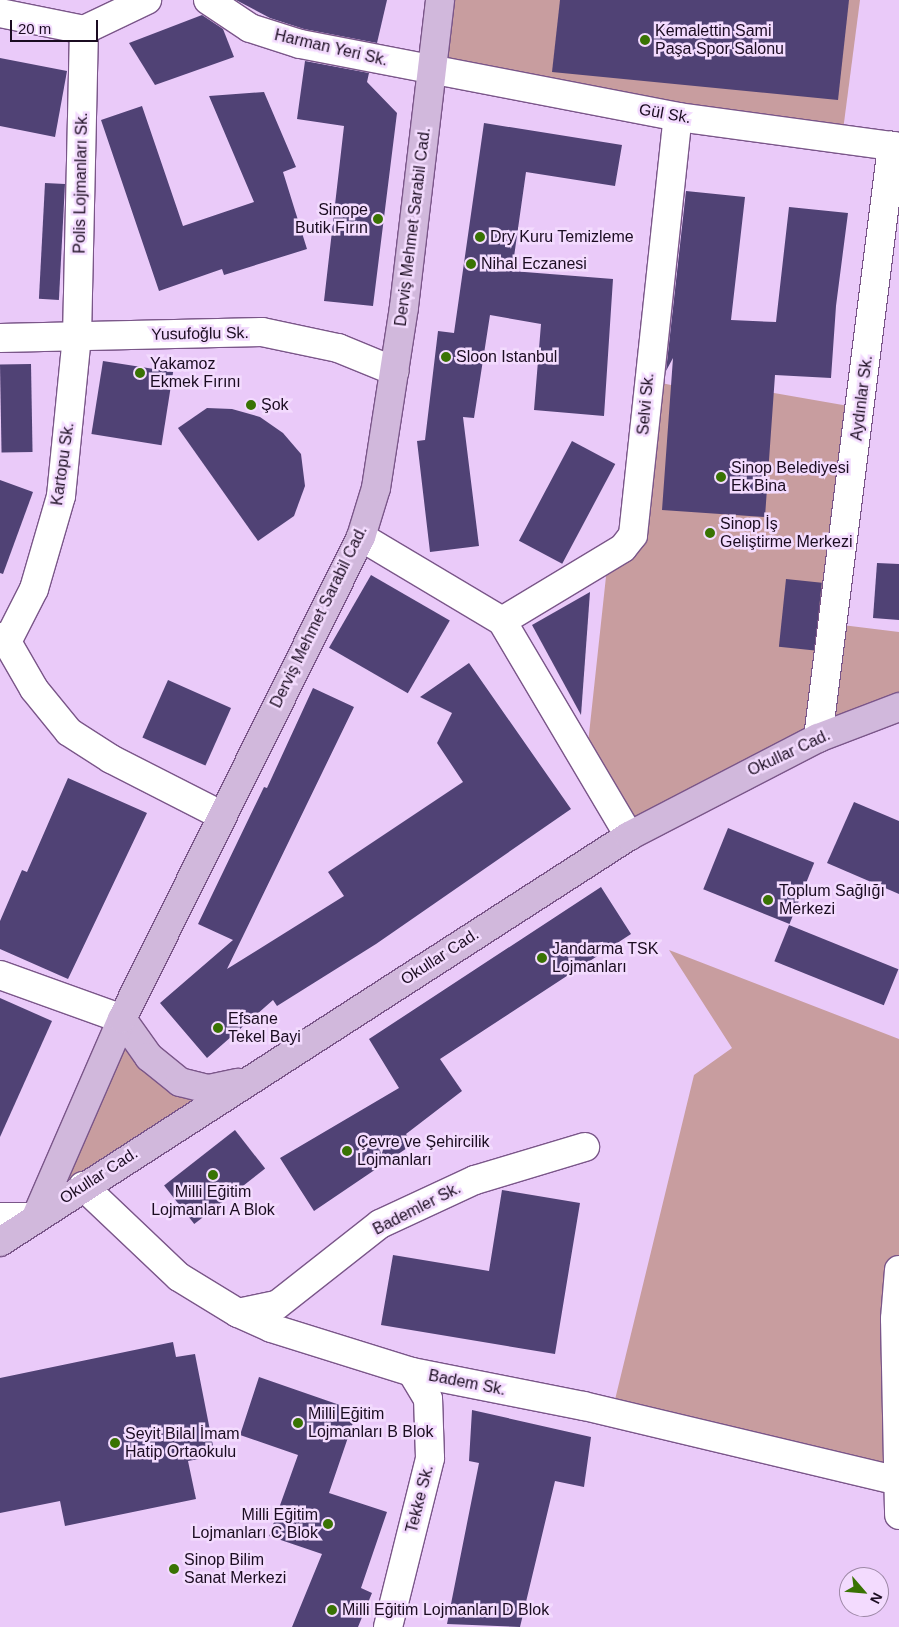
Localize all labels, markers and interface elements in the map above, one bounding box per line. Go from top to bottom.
scale bar [12,10,100,42]
text: 20 m [18,20,51,37]
place label: Kemalettin Sami Paşa Spor Salonu [655,21,784,59]
street label: Harman Yeri Sk. [272,26,390,70]
marker: Kemalettin Sami Paşa Spor Salonu [639,34,651,46]
street label: Gül Sk. [638,100,692,128]
street label: Polis Lojmanları Sk. [70,112,92,254]
street label: Derviş Mehmet Sarabil Cad. [391,127,435,327]
place label: Sinope Butik Fırın [295,200,368,238]
marker: Sinope Butik Fırın [372,213,384,225]
place label: Dry Kuru Temizleme [490,227,634,247]
marker: Dry Kuru Temizleme [474,231,486,243]
place label: Nihal Eczanesi [481,254,587,274]
marker: Nihal Eczanesi [465,258,477,270]
street label: Yusufoğlu Sk. [151,324,249,344]
place label: Sloon Istanbul [456,347,557,367]
marker: Sloon Istanbul [440,351,452,363]
place label: Yakamoz Ekmek Fırını [150,354,241,392]
street label: Aydınlar Sk. [847,354,877,442]
marker: Yakamoz Ekmek Fırını [134,367,146,379]
street label: Selvi Sk. [634,372,658,436]
place label: Şok [261,395,289,415]
marker: Şok [245,399,257,411]
street label: Kartopu Sk. [48,421,78,507]
place label: Sinop Belediyesi Ek Bina [731,458,849,496]
marker: Sinop Belediyesi Ek Bina [715,471,727,483]
place label: Sinop İş Geliştirme Merkezi [720,514,852,552]
street label: Derviş Mehmet Sarabil Cad. [267,523,371,711]
marker: Sinop İş Geliştirme Merkezi [704,527,716,539]
street label: Okullar Cad. [745,726,833,780]
place label: Toplum Sağlığı Merkezi [779,881,885,919]
marker: Toplum Sağlığı Merkezi [761,893,775,907]
street label: Okullar Cad. [397,925,483,989]
place label: Jandarma TSK Lojmanları [552,939,659,977]
marker: Jandarma TSK Lojmanları [536,952,548,964]
place label: Efsane Tekel Bayi [228,1009,301,1047]
marker: Efsane Tekel Bayi [212,1022,224,1034]
place label: Çevre ve Şehircilik Lojmanları [357,1132,489,1170]
street label: Okullar Cad. [56,1144,142,1208]
marker: Çevre ve Şehircilik Lojmanları [341,1145,353,1157]
marker: Milli Eğitim Lojmanları A Blok [207,1169,219,1181]
street label: Bademler Sk. [370,1179,464,1239]
place label: Milli Eğitim Lojmanları A Blok [150,1182,276,1220]
street label: Badem Sk. [427,1366,507,1400]
place label: Milli Eğitim Lojmanları B Blok [308,1404,433,1442]
marker: Milli Eğitim Lojmanları B Blok [292,1417,304,1429]
place label: Seyit Bilal İmam Hatip Ortaokulu [125,1424,240,1462]
marker: Seyit Bilal İmam Hatip Ortaokulu [109,1437,121,1449]
street label: Tekke Sk. [402,1463,438,1535]
place label: Milli Eğitim Lojmanları C Blok [192,1505,318,1543]
marker: Milli Eğitim Lojmanları C Blok [322,1518,334,1530]
place label: Sinop Bilim Sanat Merkezi [184,1550,286,1588]
marker: Sinop Bilim Sanat Merkezi [168,1563,180,1575]
north arrow [839,1567,889,1617]
text: N [867,1590,886,1606]
place label: Milli Eğitim Lojmanları D Blok [342,1600,549,1620]
marker: Milli Eğitim Lojmanları D Blok [326,1604,338,1616]

